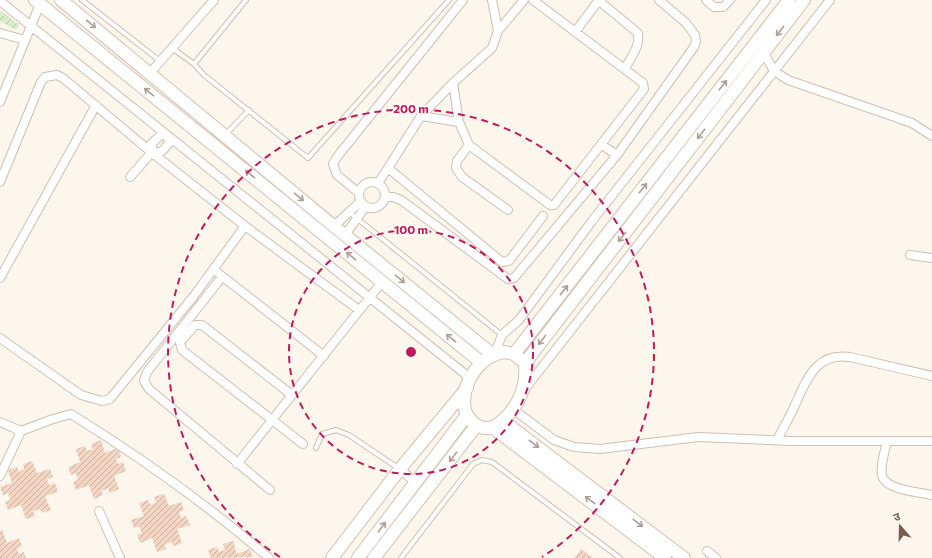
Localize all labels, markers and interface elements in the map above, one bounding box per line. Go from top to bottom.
one-way arrow [86,20,97,29]
one-way arrow [776,25,785,36]
one-way arrow [719,79,727,90]
one-way arrow [143,88,154,97]
text: 200 m [393,101,429,115]
one-way arrow [697,128,705,139]
one-way arrow [244,170,255,179]
one-way arrow [639,182,648,193]
one-way arrow [293,193,304,202]
text: 100 m [394,222,428,236]
one-way arrow [618,231,626,242]
one-way arrow [345,252,356,261]
one-way arrow [394,275,405,284]
one-way arrow [560,285,568,296]
one-way arrow [446,334,457,343]
one-way arrow [538,334,547,345]
centre of rings [404,345,418,359]
one-way arrow [528,440,539,449]
one-way arrow [448,451,457,462]
one-way arrow [584,496,595,504]
north arrow [880,506,920,546]
text: उ [891,509,902,523]
one-way arrow [632,518,643,527]
one-way arrow [377,522,386,533]

